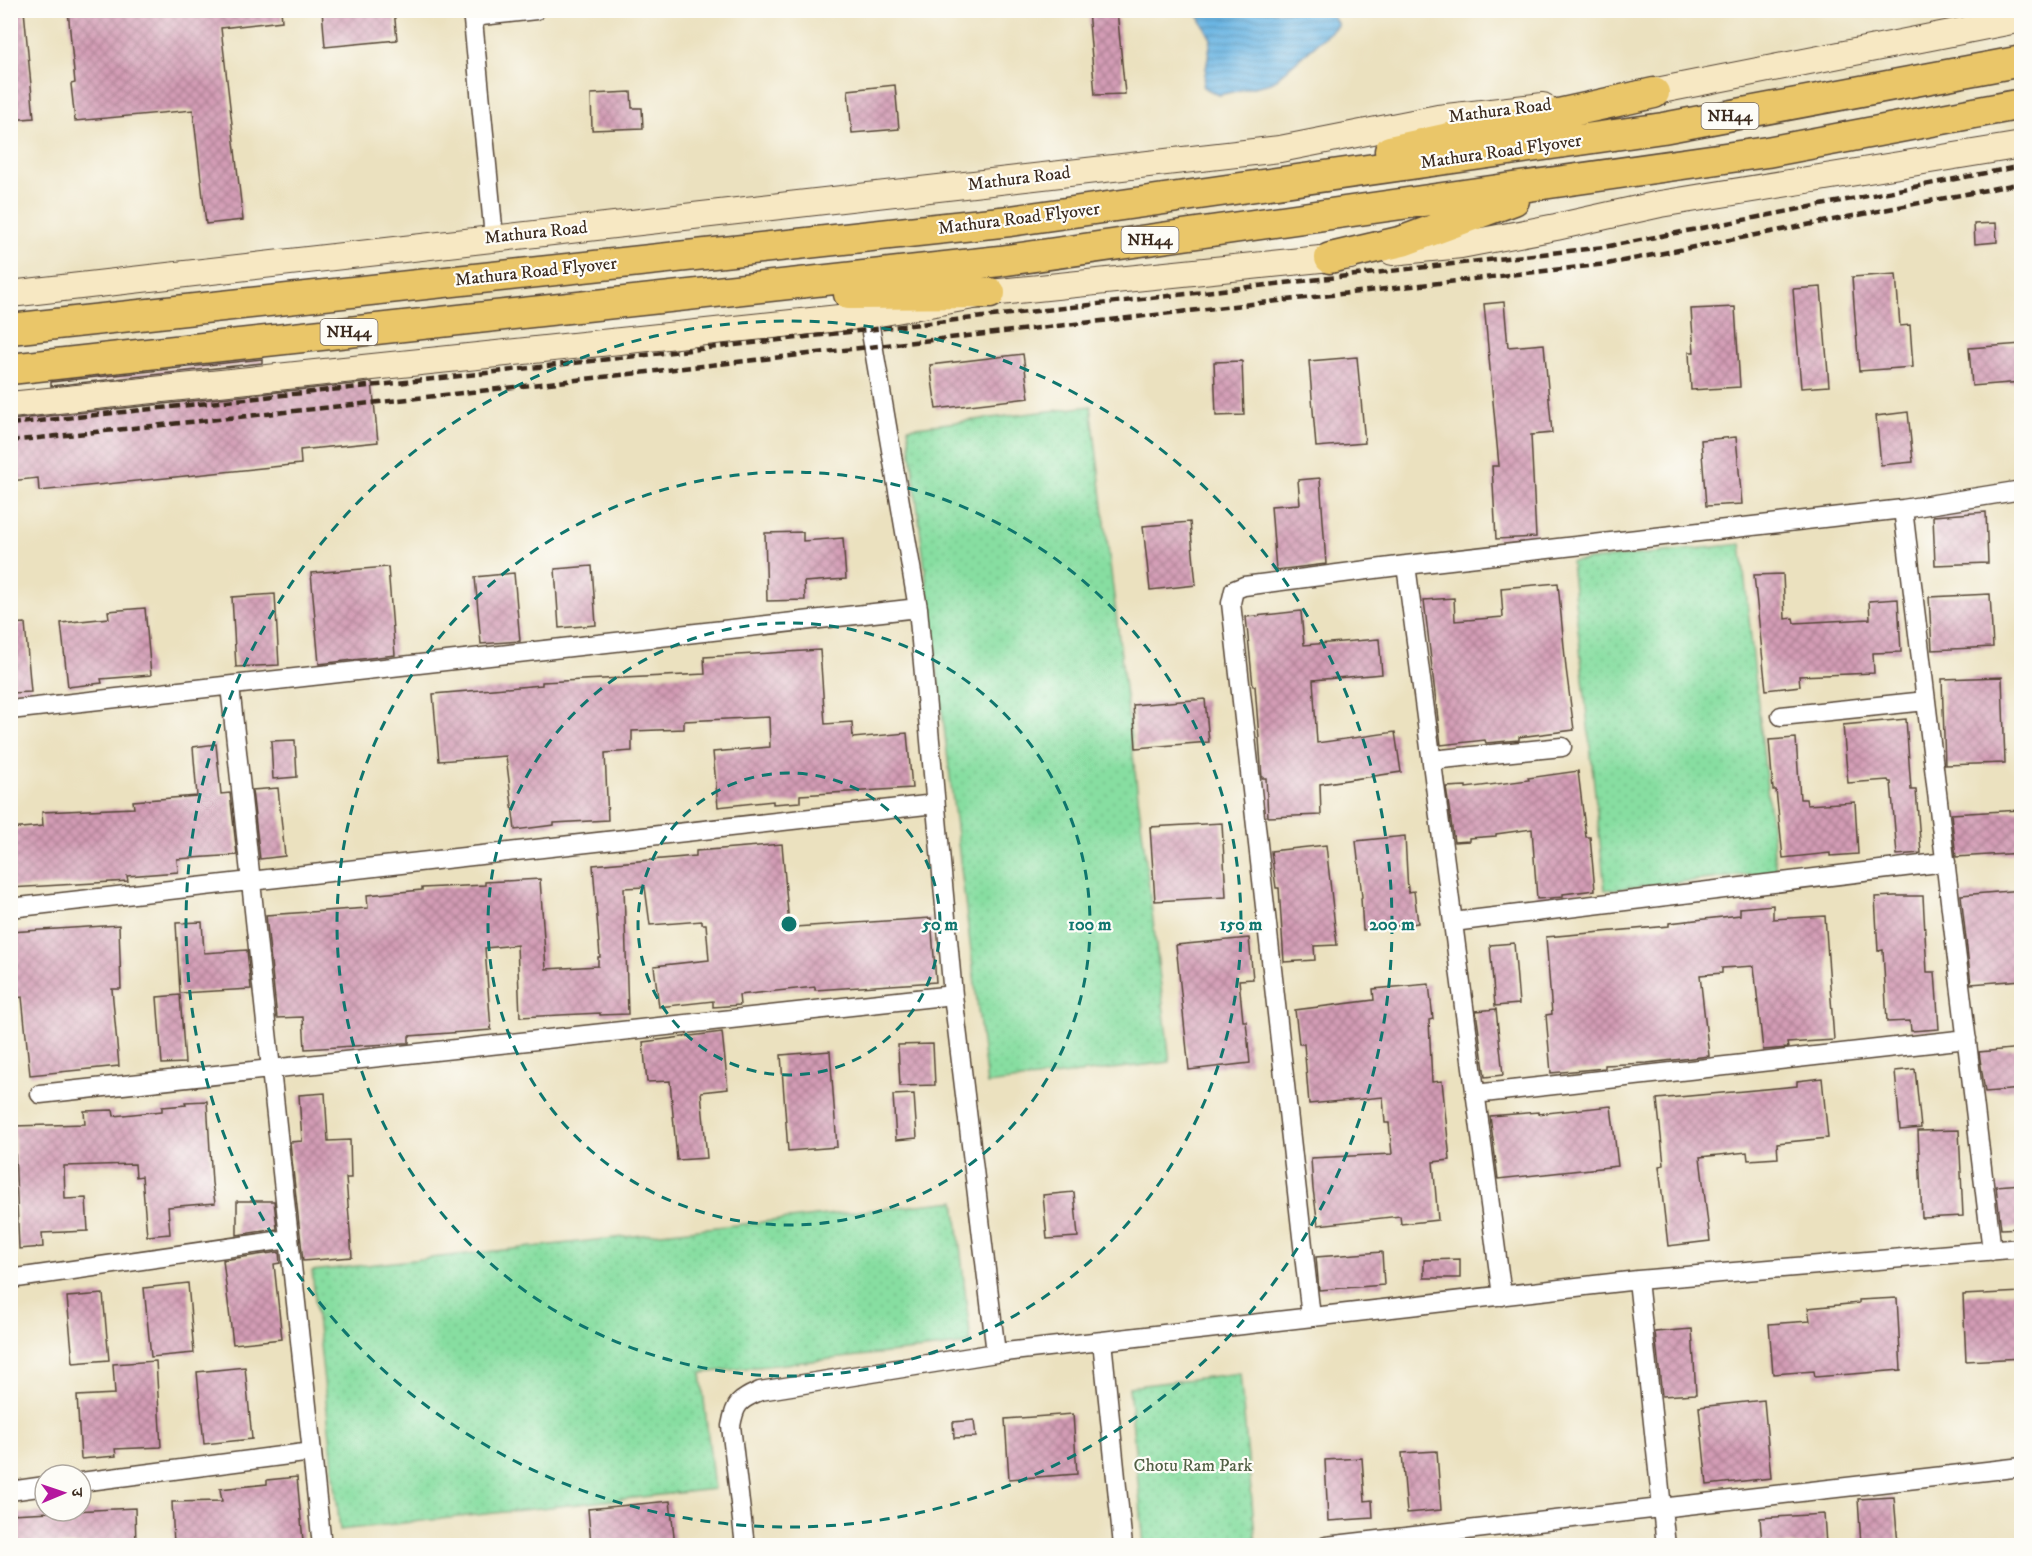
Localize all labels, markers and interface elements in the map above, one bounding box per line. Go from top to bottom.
street label: Mathura Road [1447,94,1553,128]
road number: NH44 [1702,103,1758,129]
street label: Mathura Road Flyover [1419,130,1583,174]
street label: Mathura Road [966,162,1072,196]
street label: Mathura Road Flyover [937,198,1101,240]
street label: Mathura Road [483,217,589,249]
road number: NH44 [1122,227,1178,253]
street label: Mathura Road Flyover [454,253,618,291]
road number: NH44 [320,319,378,345]
centre of rings [779,914,799,934]
text: 50 m [921,914,958,936]
text: 100 m [1068,914,1112,936]
text: 150 m [1220,914,1263,936]
text: 200 m [1369,914,1415,936]
park label: Chotu Ram Park [1133,1455,1253,1477]
north arrow [33,1463,93,1523]
text: उ [67,1487,87,1499]

